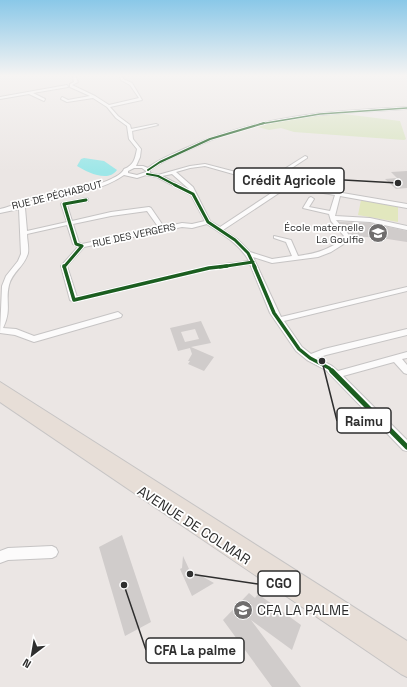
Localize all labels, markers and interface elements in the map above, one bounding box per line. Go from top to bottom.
callout: Crédit Agricole [234,168,344,193]
text: Crédit Agricole [242,172,336,189]
street label: RUE DE PÉCHABOUT [10,177,104,213]
street label: RUE DES VERGERS [91,220,177,250]
place label: École maternelle La Goulfie [284,221,364,246]
school or university icon: École maternelle La Goulfie [367,222,389,244]
callout: Raimu [337,408,391,433]
text: Raimu [345,413,383,430]
street label: AVENUE DE COLMAR [134,482,254,568]
callout: CGO [258,571,300,596]
text: CGO [266,575,292,592]
school or university icon: CFA LA PALME [232,599,254,621]
place label: CFA LA PALME [257,601,349,619]
north arrow [12,635,52,675]
callout: CFA La palme [146,638,244,663]
text: CFA La palme [154,642,236,659]
text: N [20,656,34,671]

